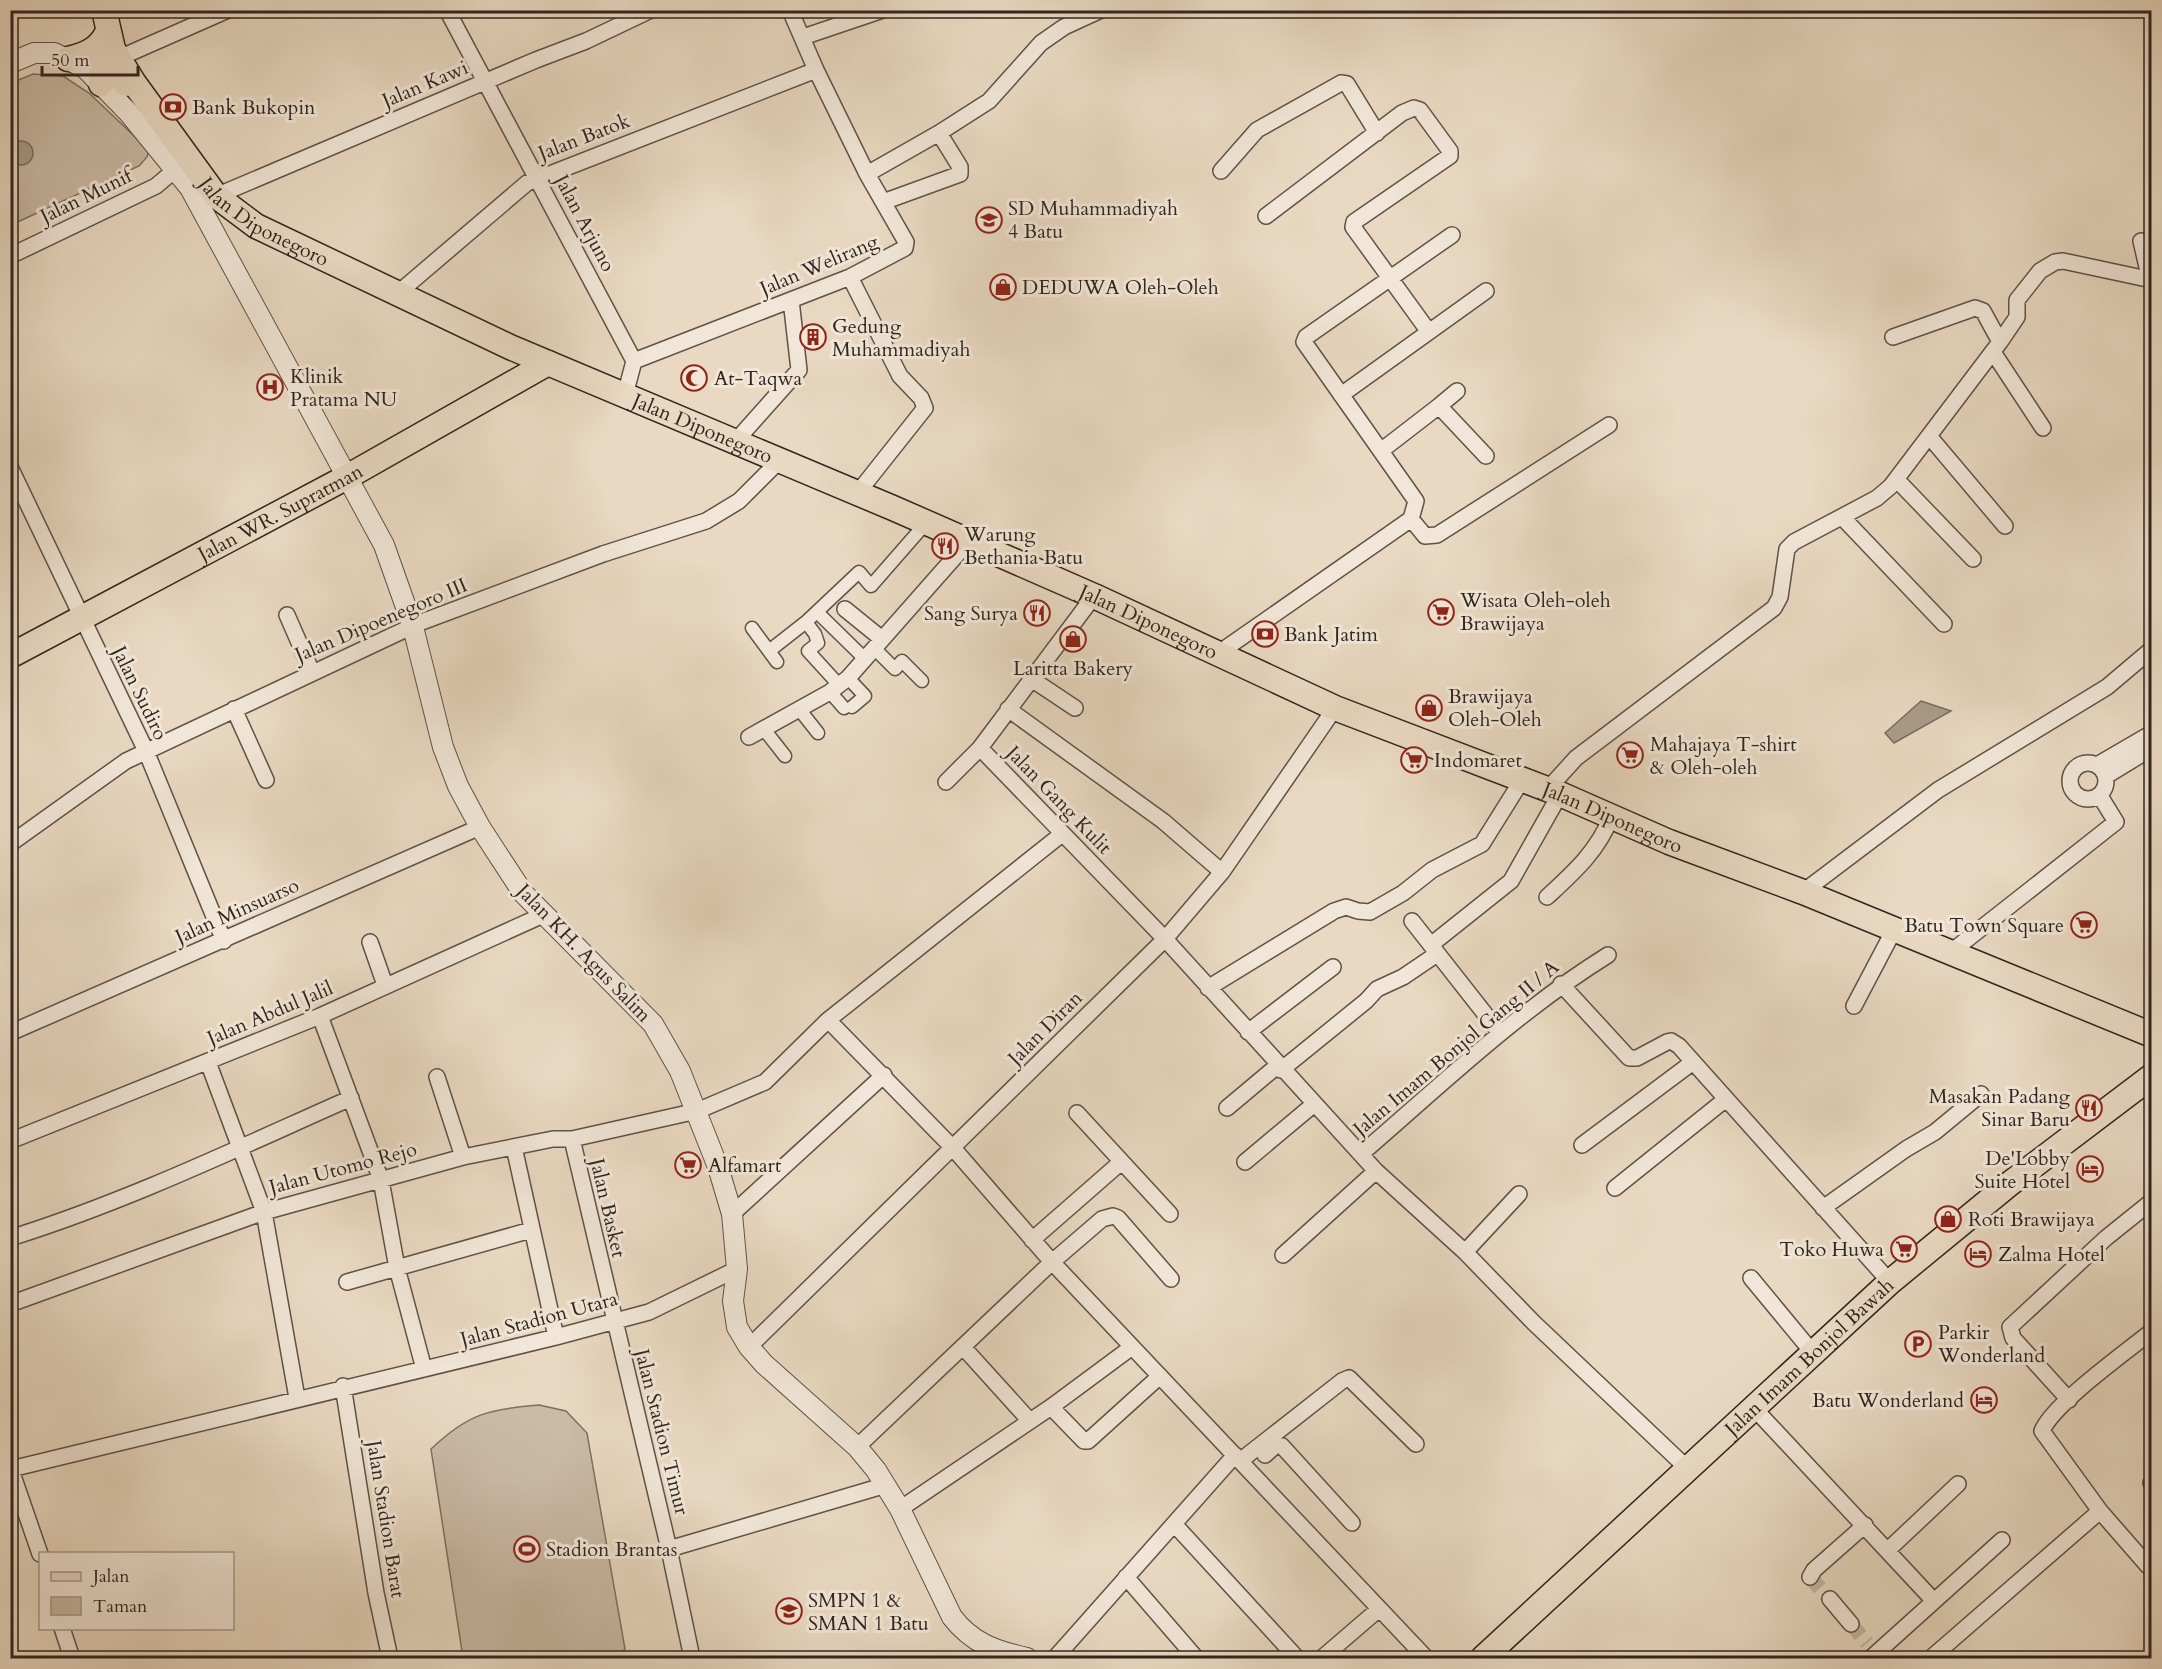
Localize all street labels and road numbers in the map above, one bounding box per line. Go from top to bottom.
street label: Jalan Kawi [375,54,473,115]
street label: Jalan Batok [532,107,634,168]
street label: Jalan Munif [33,161,139,231]
street label: Jalan Arjuno [547,167,622,276]
street label: Jalan Diponegoro [191,169,334,272]
street label: Jalan Welirang [753,228,883,303]
street label: Jalan Diponegoro [626,385,777,470]
street label: Jalan WR. Supratman [190,457,368,569]
street label: Jalan Dipoenegoro III [288,571,471,670]
street label: Jalan Diponegoro [1072,577,1222,665]
street label: Jalan Sudiro [104,639,174,745]
street label: Jalan Gang Kulit [998,738,1118,861]
street label: Jalan Diponegoro [1536,774,1686,859]
street label: Jalan Minsuarso [168,872,303,952]
street label: Jalan KH. Agus Salim [509,876,657,1028]
street label: Jalan Imam Bonjol Gang II / A [1345,953,1565,1144]
street label: Jalan Abdul Jalil [200,974,337,1053]
street label: Jalan Diran [1000,984,1089,1073]
street label: Jalan Utomo Rejo [263,1135,420,1201]
street label: Jalan Basket [583,1153,633,1261]
street label: Jalan Imam Bonjol Bawah [1716,1272,1900,1444]
street label: Jalan Stadion Utara [454,1285,621,1354]
street label: Jalan Stadion Timur [628,1343,696,1519]
street label: Jalan Stadion Barat [360,1435,412,1600]

